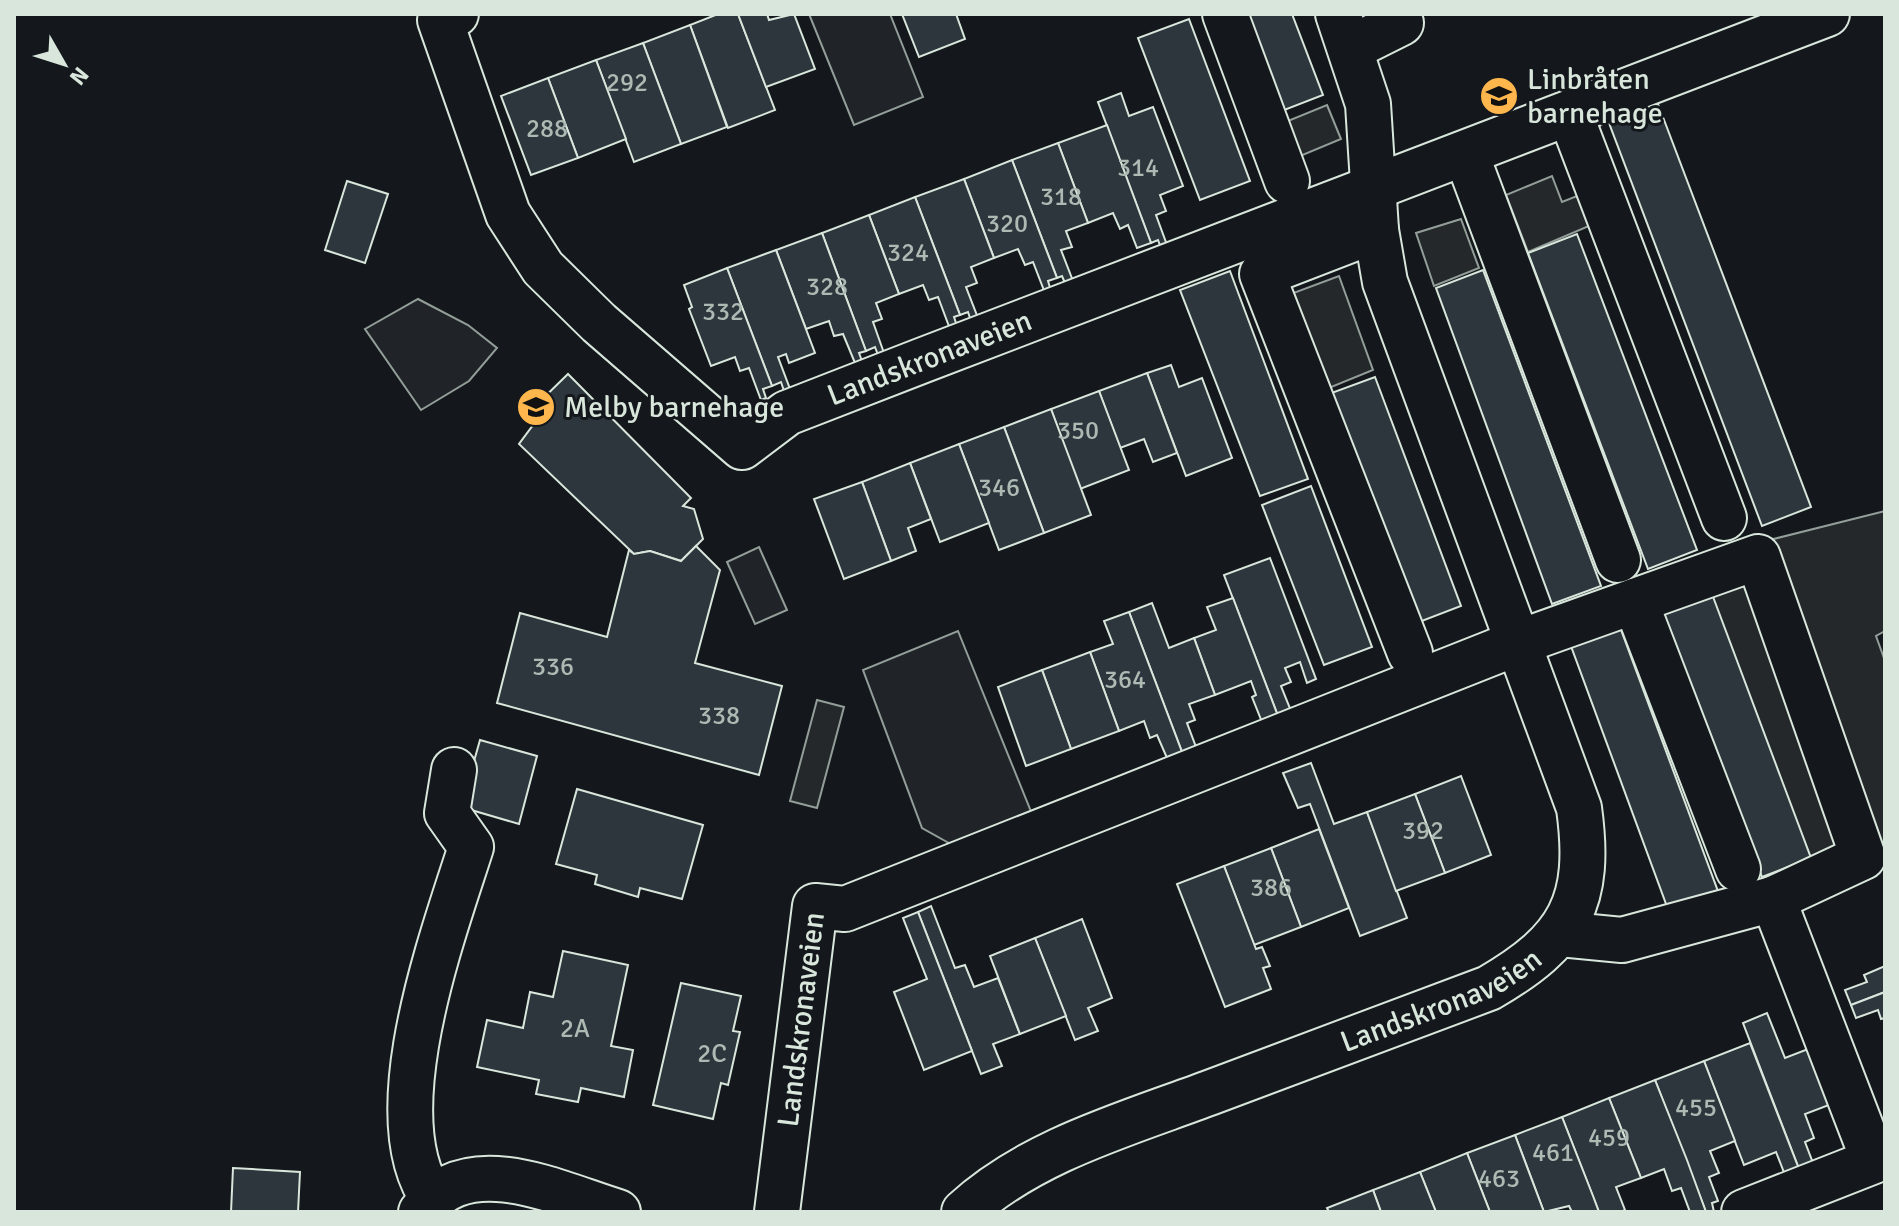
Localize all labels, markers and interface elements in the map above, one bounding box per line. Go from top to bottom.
north arrow [24,24,104,104]
place label: Linbråten barnehage [1527,61,1663,132]
text: N [64,62,94,91]
house number: 292 [606,67,648,99]
school or university icon: Linbråten barnehage [1478,75,1520,117]
house number: 288 [526,113,568,145]
house number: 314 [1117,152,1159,184]
house number: 318 [1040,181,1082,213]
house number: 320 [986,208,1028,240]
house number: 324 [887,237,929,269]
house number: 328 [806,271,848,303]
house number: 332 [702,296,744,328]
street label: Landskronaveien [822,302,1037,414]
school or university icon: Melby barnehage [515,386,557,428]
place label: Melby barnehage [564,389,784,426]
house number: 350 [1057,415,1099,447]
house number: 346 [978,472,1020,504]
house number: 336 [532,651,574,683]
house number: 364 [1104,664,1146,696]
house number: 338 [698,700,740,732]
house number: 392 [1402,815,1444,847]
house number: 386 [1250,872,1292,904]
street label: Landskronaveien [769,910,833,1129]
street label: Landskronaveien [1335,940,1549,1060]
house number: 2A [560,1013,590,1045]
house number: 2C [697,1038,727,1070]
house number: 455 [1675,1092,1717,1124]
house number: 459 [1588,1122,1630,1154]
house number: 461 [1532,1137,1574,1169]
house number: 463 [1478,1163,1520,1195]

